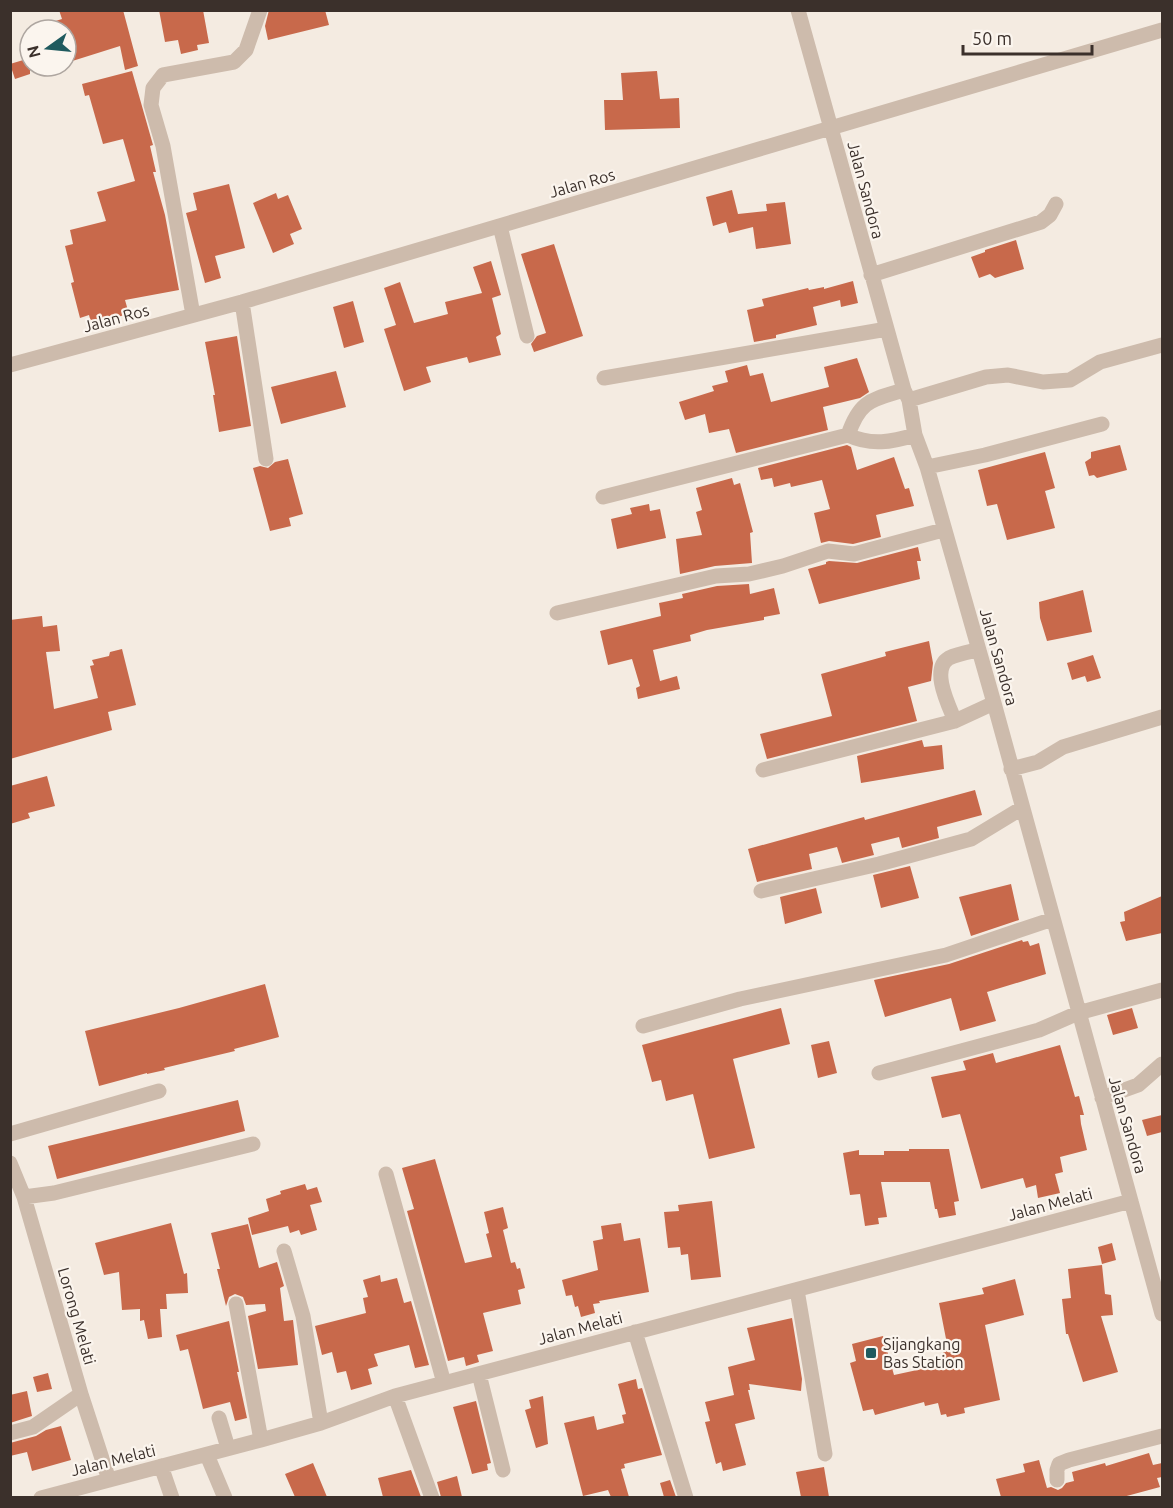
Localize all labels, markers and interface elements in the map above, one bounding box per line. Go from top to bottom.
north arrow [18,18,78,78]
scale bar [963,18,1092,56]
text: 50 m [972,28,1012,48]
text: N [23,44,44,60]
street label: Jalan Sandora [844,139,888,241]
street label: Jalan Ros [547,165,617,201]
street label: Jalan Ros [81,301,151,335]
street label: Jalan Sandora [977,606,1021,708]
street label: Jalan Sandora [1106,1074,1150,1176]
street label: Jalan Melati [1006,1184,1094,1224]
street label: Lorong Melati [55,1265,99,1367]
street label: Jalan Melati [536,1308,624,1348]
place label: Sijangkang Bas Station [883,1335,964,1371]
marker: Sijangkang Bas Station [864,1346,878,1360]
street label: Jalan Melati [69,1441,157,1479]

